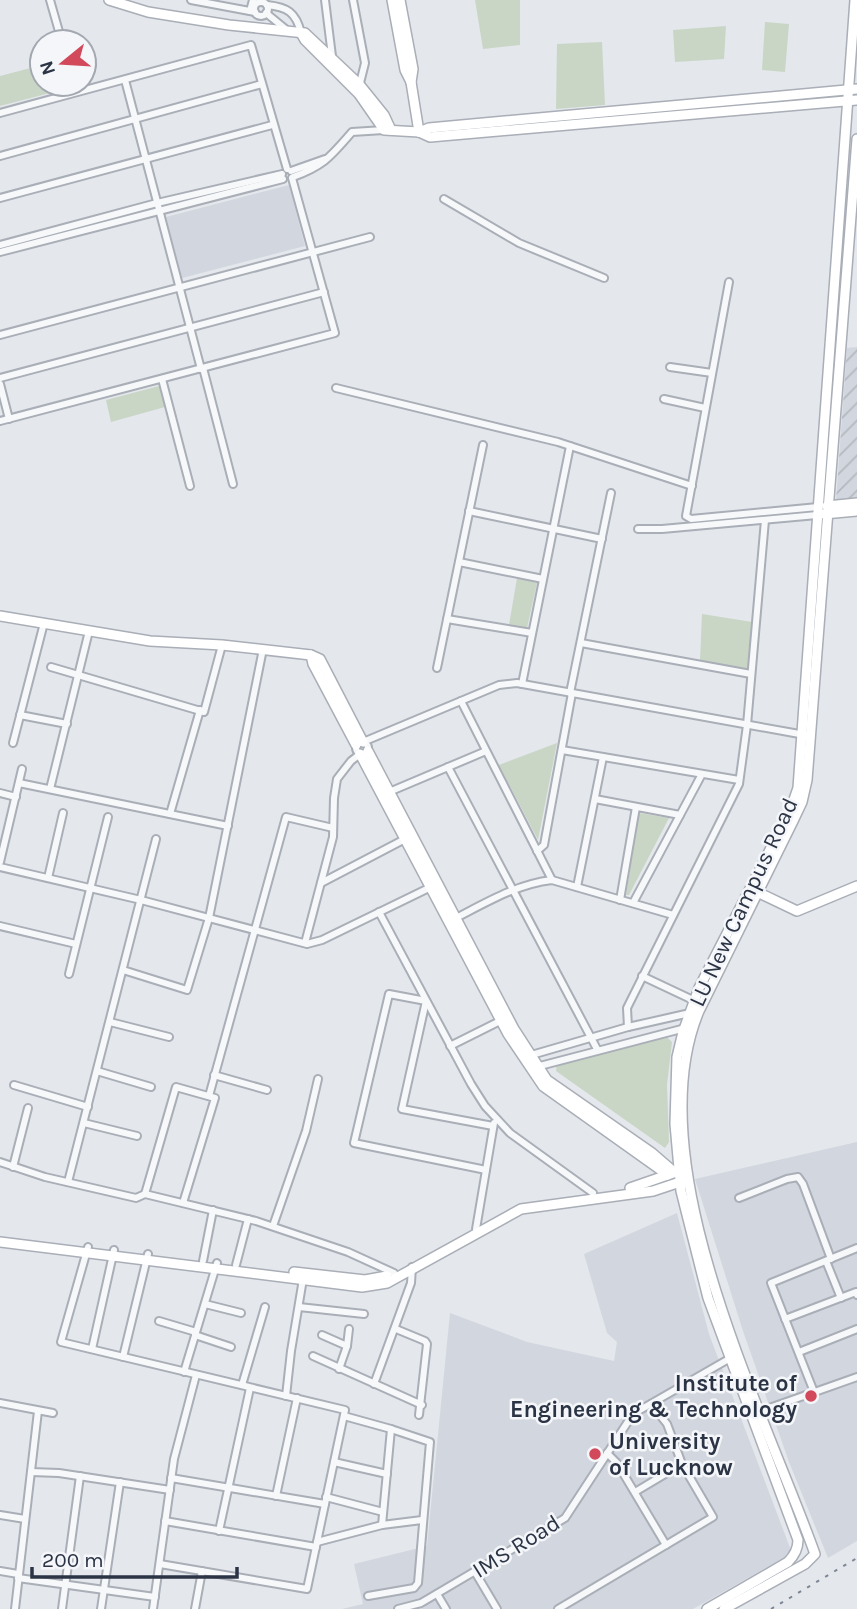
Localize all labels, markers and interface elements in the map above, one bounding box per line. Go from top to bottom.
north arrow [28,28,98,98]
text: N [35,58,60,78]
street label: LU New Campus Road [683,794,804,1011]
place label: Institute of Engineering & Technology [510,1370,798,1423]
marker: Institute of Engineering & Technology [803,1388,819,1404]
place label: University of Lucknow [609,1428,733,1481]
marker: University of Lucknow [587,1446,603,1462]
street label: IMS Road [467,1509,565,1584]
scale bar [32,1536,236,1580]
text: 200 m [42,1548,104,1572]

